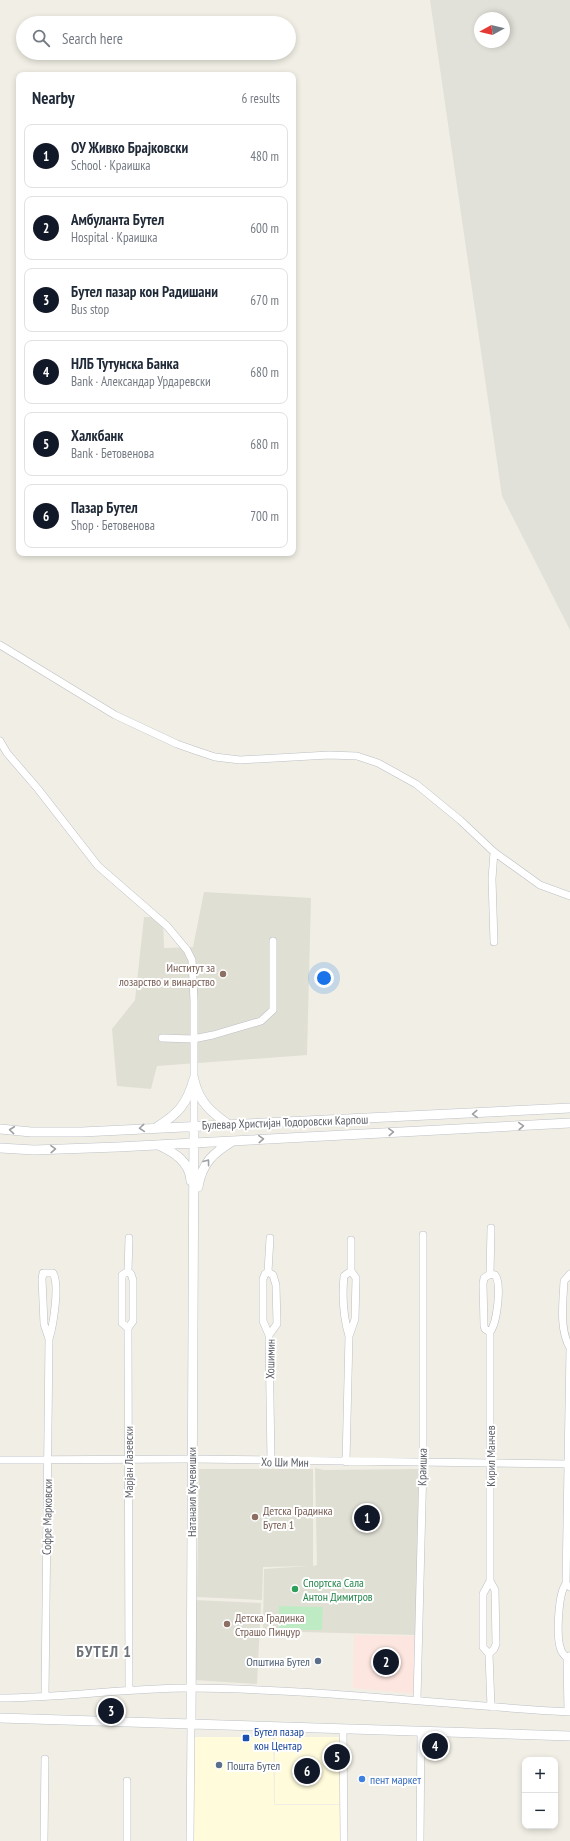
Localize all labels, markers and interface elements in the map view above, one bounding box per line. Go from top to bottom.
north arrow [474,12,510,48]
search box [16,16,296,60]
icon: search [30,27,52,49]
text: Search here [62,29,123,48]
text: Nearby [32,87,75,109]
text: 6 results [241,90,280,107]
text: ОУ Живко Брајковски [71,138,188,157]
text: 1 [43,148,49,165]
text: 480 m [250,148,279,165]
text: School · Краишка [71,157,150,174]
text: Амбуланта Бутел [71,210,164,229]
text: 2 [43,220,49,237]
text: 600 m [250,220,279,237]
text: Hospital · Краишка [71,229,157,246]
text: Бутел пазар кон Радишани [71,282,218,301]
text: 3 [43,292,49,309]
text: 670 m [250,292,279,309]
text: Bus stop [71,301,109,318]
text: НЛБ Тутунска Банка [71,354,179,373]
text: 4 [43,364,49,381]
text: 680 m [250,364,279,381]
text: Bank · Александар Урдаревски [71,373,211,390]
text: Халкбанк [71,426,123,445]
text: 5 [43,436,49,453]
text: 680 m [250,436,279,453]
text: Bank · Бетовенова [71,445,154,462]
text: Пазар Бутел [71,498,138,517]
text: 6 [43,508,49,525]
text: 700 m [250,508,279,525]
text: Shop · Бетовенова [71,517,155,534]
place label: Институт за лозарство и винарство [118,960,215,989]
your location [314,968,334,988]
marker: Институт за лозарство и винарство [218,969,228,979]
one-way arrow [472,1110,478,1118]
street label: Булевар Христијан Тодоровски Карпош [202,1112,368,1132]
one-way arrow [518,1122,524,1130]
one-way arrow [139,1124,145,1133]
one-way arrow [9,1126,15,1135]
one-way arrow [388,1128,394,1137]
one-way arrow [258,1135,264,1143]
one-way arrow [50,1145,56,1154]
one-way arrow [202,1159,209,1166]
street label: Хошимин [262,1339,278,1379]
street label: Кирил Манчев [483,1425,498,1487]
street label: Марјан Лазевски [121,1426,136,1498]
street label: Натанаил Кучевишки [184,1447,199,1537]
street label: Краишка [414,1448,430,1486]
street label: Хо Ши Мин [261,1454,309,1470]
street label: Софре Марковски [39,1479,55,1555]
place label: Детска Градинка Бутел 1 [263,1503,333,1532]
pin: 1 [354,1503,380,1533]
marker: Детска Градинка Бутел 1 [250,1512,260,1522]
place label: Спортска Сала Антон Димитров [303,1575,373,1604]
marker: Спортска Сала Антон Димитров [290,1584,300,1594]
place label: Детска Градинка Страшо Пинџур [235,1610,305,1639]
marker: Детска Градинка Страшо Пинџур [222,1619,232,1629]
district label: БУТЕЛ 1 [76,1641,132,1661]
pin: 2 [373,1647,399,1677]
place label: Општина Бутел [246,1654,310,1669]
marker: Општина Бутел [313,1656,323,1666]
pin: 3 [98,1696,124,1726]
place label: Бутел пазар кон Центар [254,1724,304,1753]
pin: 4 [422,1731,448,1761]
marker: Бутел пазар кон Центар [241,1733,251,1743]
pin: 5 [324,1742,350,1772]
pin: 6 [294,1756,320,1786]
map controls [522,1757,558,1829]
button: + [522,1757,558,1793]
place label: Пошта Бутел [227,1758,280,1773]
marker: Пошта Бутел [214,1760,224,1770]
place label: пент маркет [370,1772,421,1787]
marker: пент маркет [357,1774,367,1784]
button: − [522,1793,558,1829]

